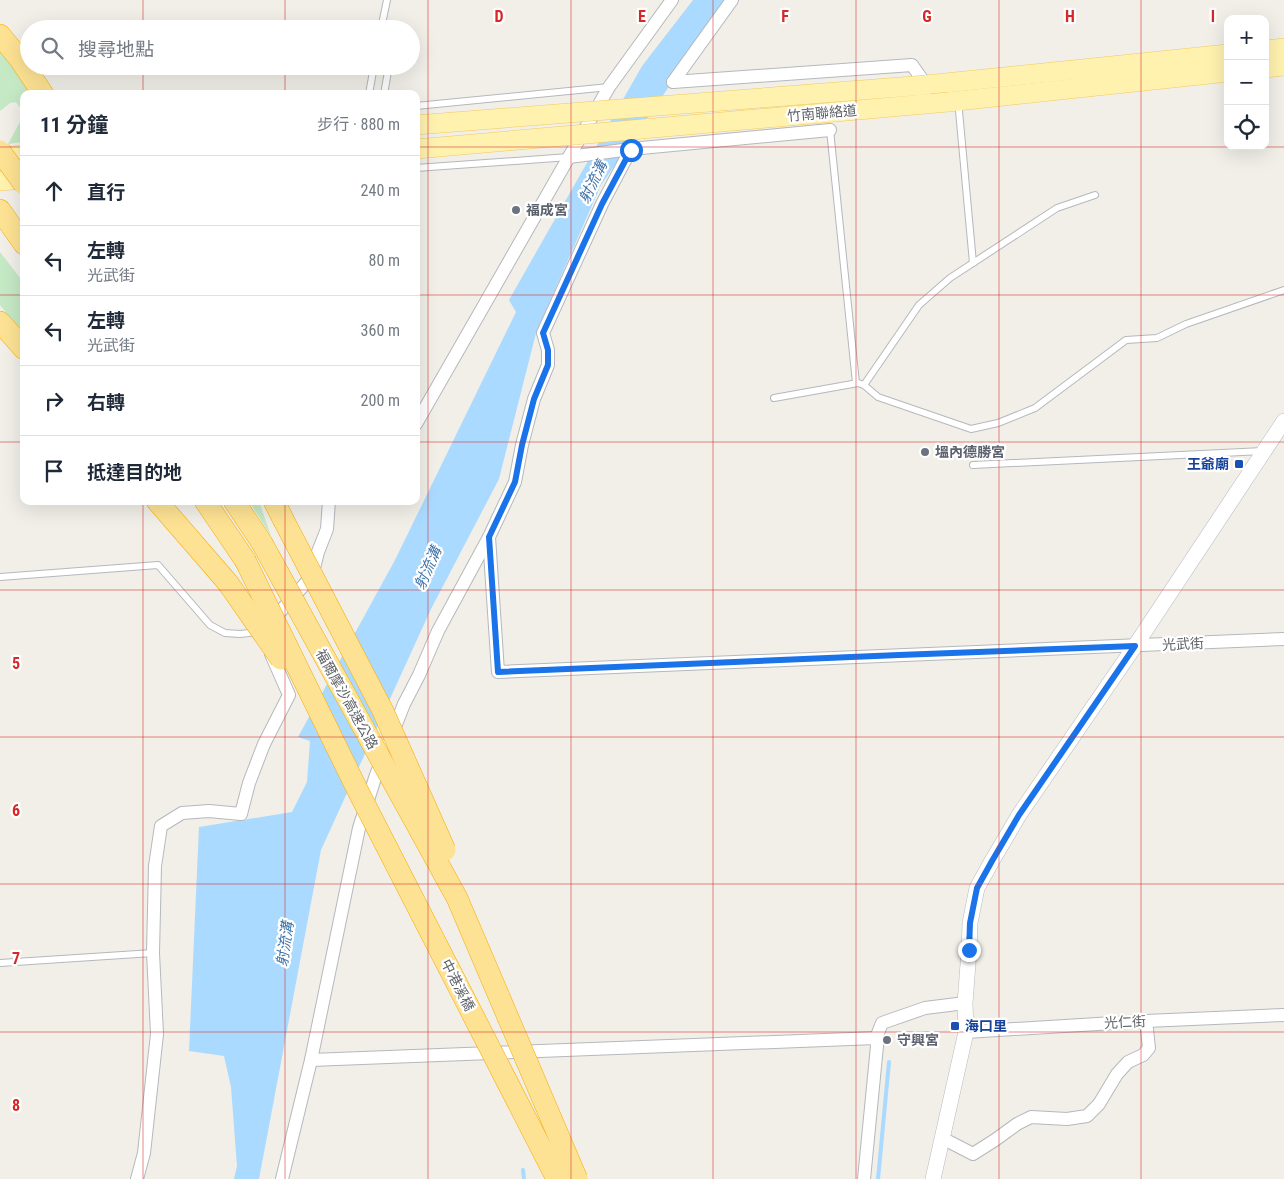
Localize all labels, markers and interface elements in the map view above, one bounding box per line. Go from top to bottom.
text: D [494,7,504,26]
text: E [638,7,646,26]
text: F [781,7,789,26]
text: G [922,7,932,26]
text: H [1065,7,1075,26]
text: I [1211,7,1215,26]
map controls [1224,15,1269,150]
button: + [1224,15,1269,60]
search box [20,20,420,75]
icon: search [38,34,66,62]
text: 搜尋地點 [78,38,154,61]
button: − [1224,60,1269,105]
street label: 竹南聯絡道 [786,102,858,124]
button: locate [1224,105,1269,150]
text: 11 分鐘 [40,113,108,137]
text: 步行 · 880 m [317,115,400,134]
route start [620,139,643,162]
water label: 射流溝 [575,156,612,206]
icon: ahead [40,177,68,205]
text: 直行 [87,181,125,204]
text: 240 m [361,181,400,200]
place label: 福成宮 [526,202,568,218]
marker: 福成宮 [510,204,522,216]
text: 左轉 [87,239,125,262]
icon: left [40,247,68,275]
text: 80 m [368,251,400,270]
text: 光武街 [87,266,135,285]
text: 左轉 [87,309,125,332]
icon: left [40,317,68,345]
text: 360 m [361,321,400,340]
text: 光武街 [87,336,135,355]
icon: right [40,387,68,415]
text: 右轉 [87,391,125,414]
text: 200 m [361,391,400,410]
place label: 塭內德勝宮 [935,444,1005,460]
marker: 塭內德勝宮 [919,446,931,458]
place label: 王爺廟 [1187,456,1229,472]
icon: arrive [40,457,68,485]
marker: 王爺廟 [1233,458,1245,470]
text: 抵達目的地 [87,461,182,484]
water label: 射流溝 [411,542,446,592]
street label: 光武街 [1162,635,1204,653]
street label: 福爾摩沙高速公路 [313,646,381,752]
text: 5 [12,654,20,673]
text: 6 [12,801,20,820]
water label: 射流溝 [273,918,297,968]
route end [958,939,981,962]
text: 7 [12,949,20,968]
street label: 中港溪橋 [438,956,478,1014]
street label: 光仁街 [1104,1013,1146,1031]
place label: 海口里 [965,1018,1007,1034]
marker: 海口里 [949,1020,961,1032]
place label: 守興宮 [897,1032,939,1048]
marker: 守興宮 [881,1034,893,1046]
text: 8 [12,1096,20,1115]

